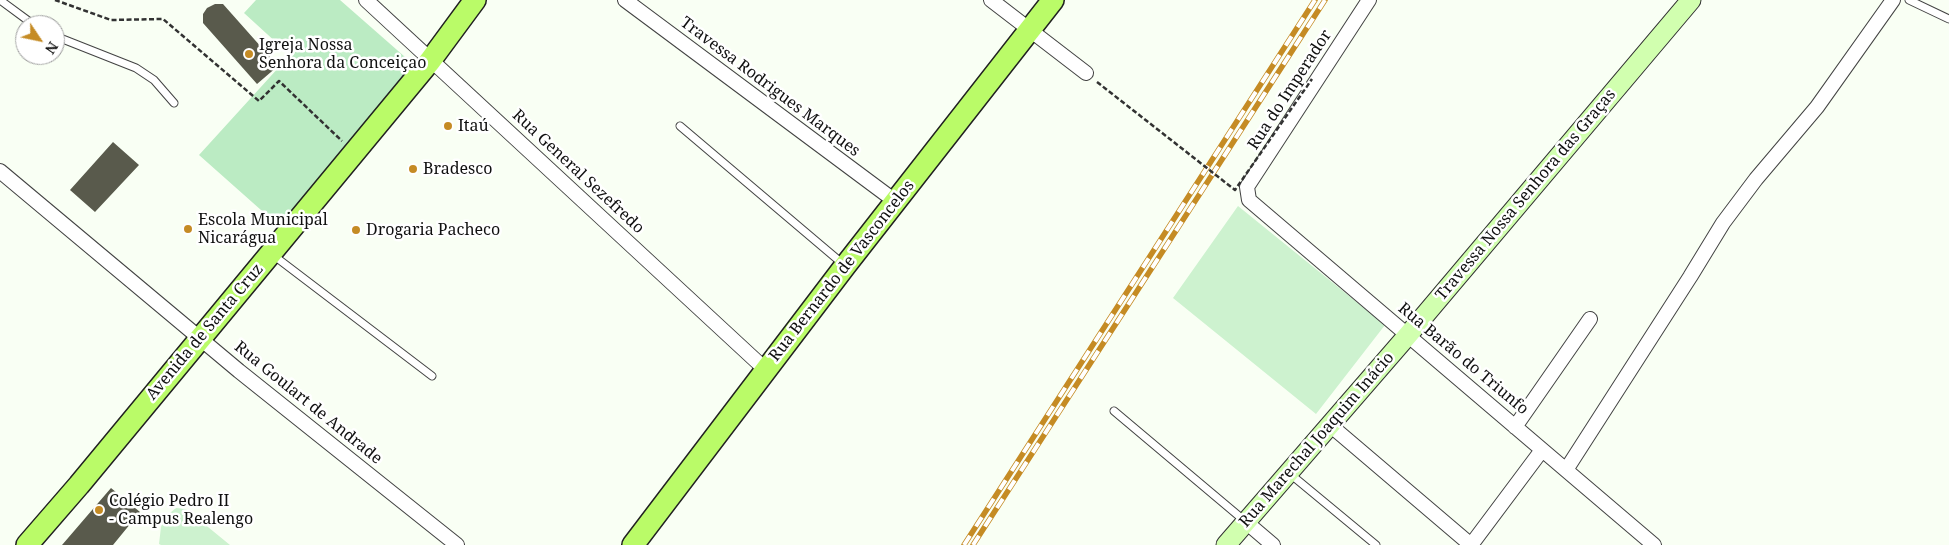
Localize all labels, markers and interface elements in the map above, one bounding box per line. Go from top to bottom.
street label: Travessa Rodrigues Marques [677,13,863,161]
north arrow [15,15,65,65]
street label: Rua do Imperador [1244,26,1336,154]
place label: Igreja Nossa Senhora da Conceiçao [259,35,426,73]
text: N [41,38,63,58]
marker: Igreja Nossa Senhora da Conceiçao [243,48,255,60]
street label: Travessa Nossa Senhora das Graças [1432,85,1620,305]
street label: Rua General Sezefredo [508,106,648,238]
place label: Itaú [458,116,489,136]
marker: Itaú [442,120,454,132]
place label: Bradesco [423,159,492,179]
marker: Bradesco [407,163,419,175]
street label: Rua Bernardo de Vasconcelos [765,177,919,365]
place label: Escola Municipal Nicarágua [198,210,328,248]
place label: Drogaria Pacheco [366,220,500,240]
marker: Escola Municipal Nicarágua [182,223,194,235]
marker: Drogaria Pacheco [350,224,362,236]
street label: Avenida de Santa Cruz [142,260,268,404]
street label: Rua Barão do Triunfo [1394,299,1532,419]
street label: Rua Goulart de Andrade [230,337,386,469]
street label: Rua Marechal Joaquim Inácio [1236,348,1398,532]
place label: Colégio Pedro II - Campus Realengo [109,491,253,529]
marker: Colégio Pedro II - Campus Realengo [93,504,105,516]

